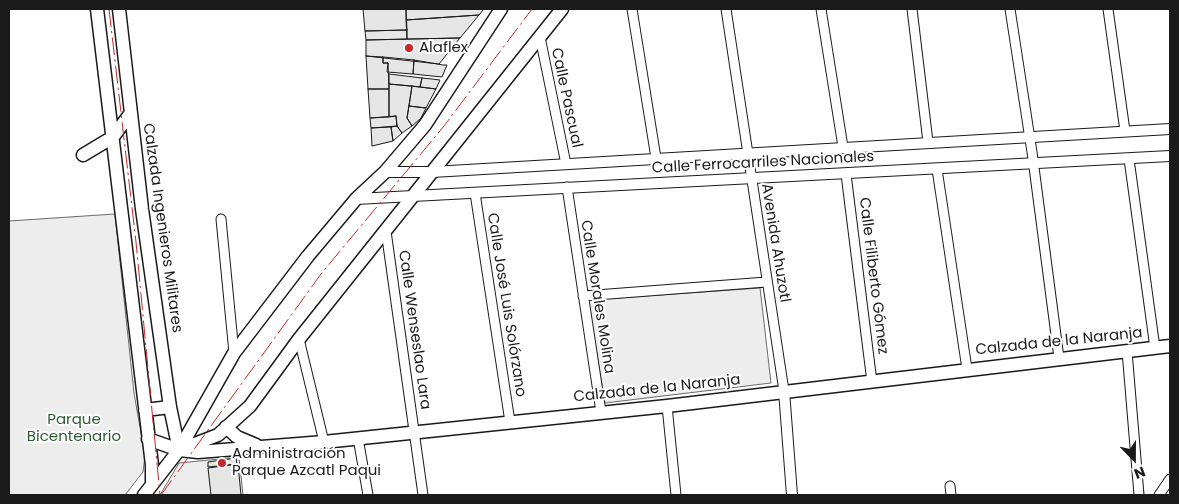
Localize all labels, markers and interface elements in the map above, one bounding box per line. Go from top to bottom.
place label: Alaflex [419,39,468,57]
marker: Alaflex [403,42,415,54]
street label: Calle Pascual [547,46,585,150]
street label: Calzada Ingenieros Militares [138,122,186,334]
street label: Calle Ferrocarriles Nacionales [651,148,875,178]
street label: Avenida Ahuzotl [757,182,793,304]
street label: Calle Filiberto Gómez [854,197,892,355]
street label: Calle José Luis Solórzano [483,212,529,398]
street label: Calle Morales Molina [576,219,618,375]
street label: Calle Wenseslao Lara [394,249,434,411]
street label: Calzada de la Naranja [975,324,1143,360]
street label: Calzada de la Naranja [573,371,741,407]
park label: Parque Bicentenario [27,411,121,446]
north arrow [1109,434,1159,484]
place label: Administración Parque Azcatl Paqui [232,445,381,480]
marker: Administración Parque Azcatl Paqui [216,457,228,469]
text: N [1131,462,1148,484]

